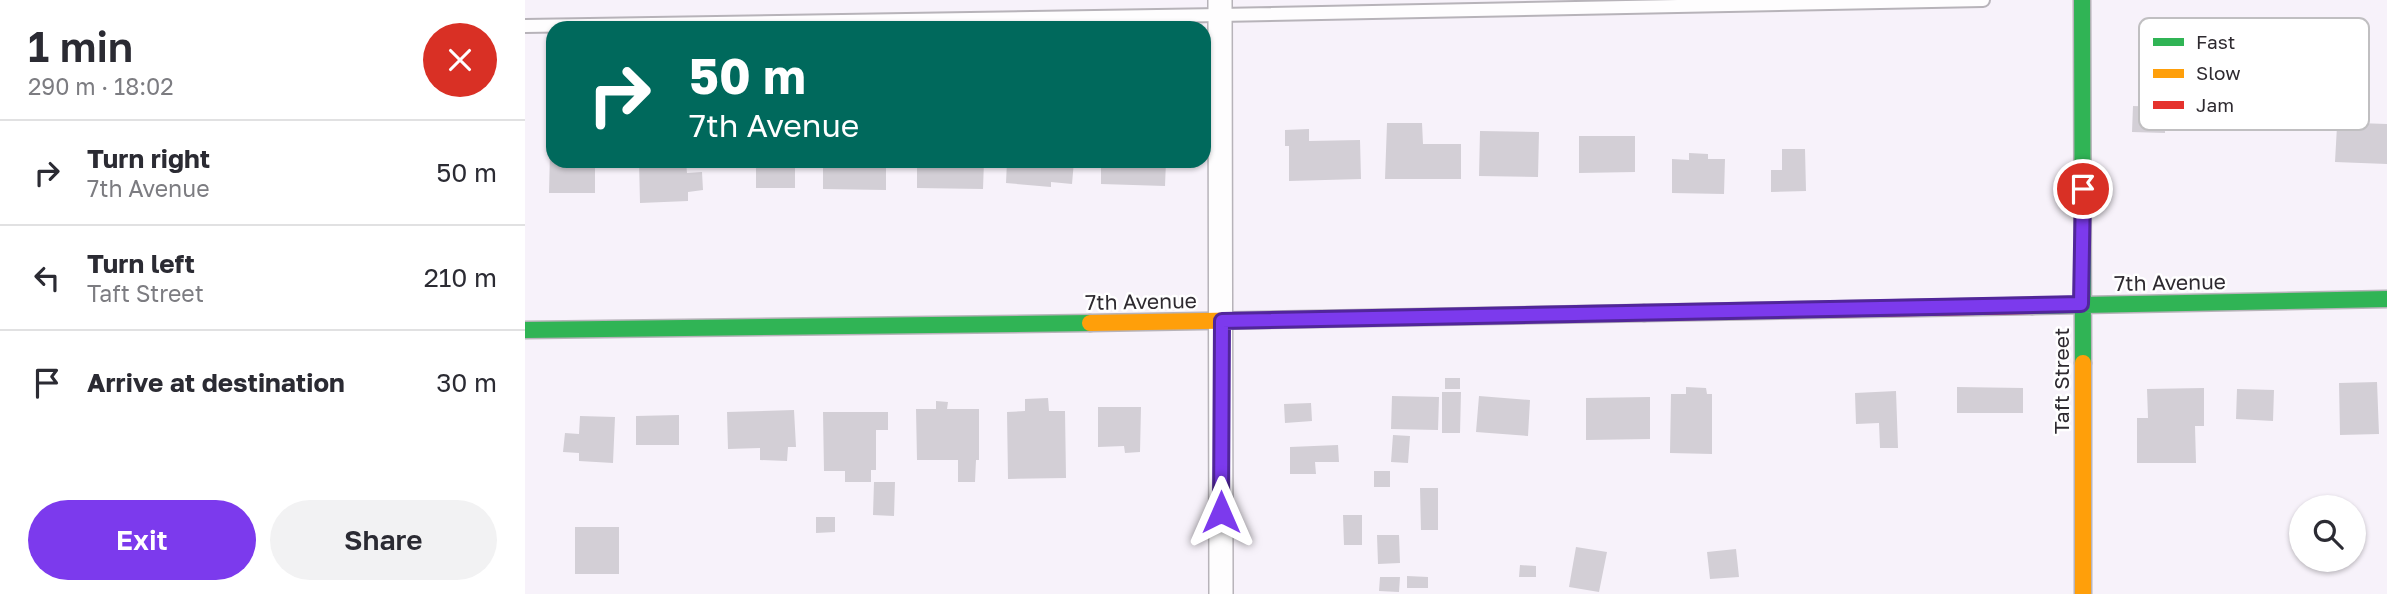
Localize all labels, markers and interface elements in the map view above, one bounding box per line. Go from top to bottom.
legend [2139,18,2369,130]
text: 1 min [28,21,133,71]
button: close [423,23,497,97]
text: Fast [2196,30,2235,53]
text: 50 m [689,46,806,105]
icon: right [574,49,665,140]
text: Slow [2196,61,2241,84]
text: 290 m · 18:02 [28,72,174,100]
text: Jam [2196,93,2234,116]
text: 7th Avenue [689,106,859,144]
text: Turn right [87,143,210,174]
icon: right [28,154,66,192]
text: 50 m [436,157,497,188]
pin [2053,159,2113,219]
icon: arrive [2064,170,2102,208]
text: 7th Avenue [87,174,209,202]
text: Turn left [87,248,195,279]
icon: left [28,259,66,297]
text: 210 m [424,262,497,293]
street label: 7th Avenue [2114,268,2226,296]
text: Taft Street [87,279,204,307]
street label: 7th Avenue [1085,287,1197,315]
street label: Taft Street [2048,328,2074,434]
icon: arrive [28,364,66,402]
text: Arrive at destination [87,367,345,398]
text: 30 m [436,367,497,398]
position arrow [1184,475,1258,549]
map controls [2289,495,2366,572]
button: search [2289,495,2366,572]
button: Exit [28,500,256,580]
button: Share [270,500,497,580]

